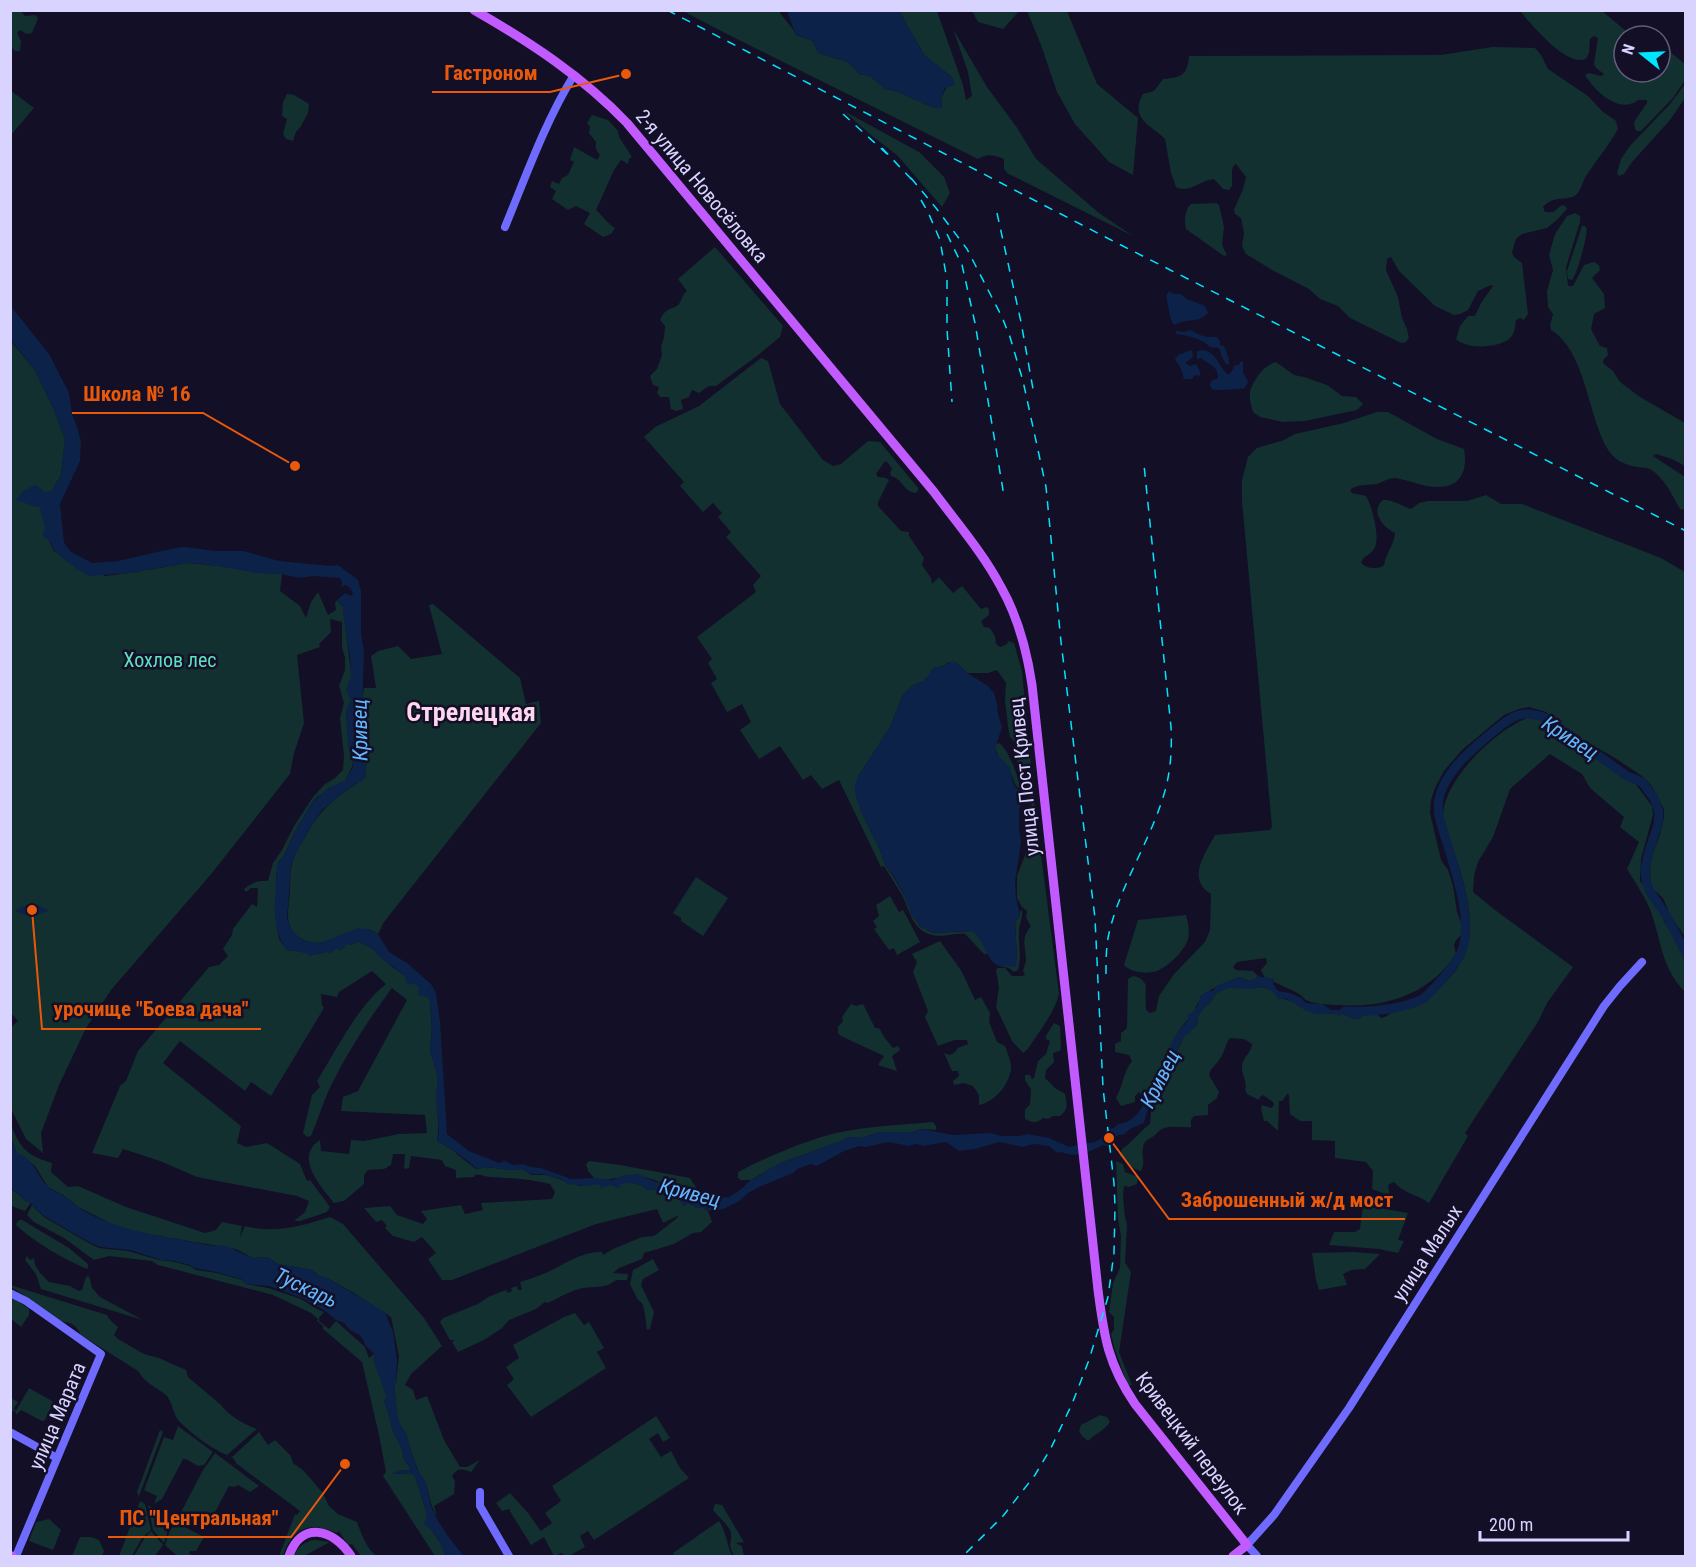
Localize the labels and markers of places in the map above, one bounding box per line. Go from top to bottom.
callout: Гастроном [432,53,550,92]
callout: Школа № 16 [72,374,203,413]
callout: урочище "Боева дача" [42,990,261,1029]
callout: Заброшенный ж/д мост [1169,1180,1405,1219]
callout: ПС "Центральная" [108,1498,291,1537]

